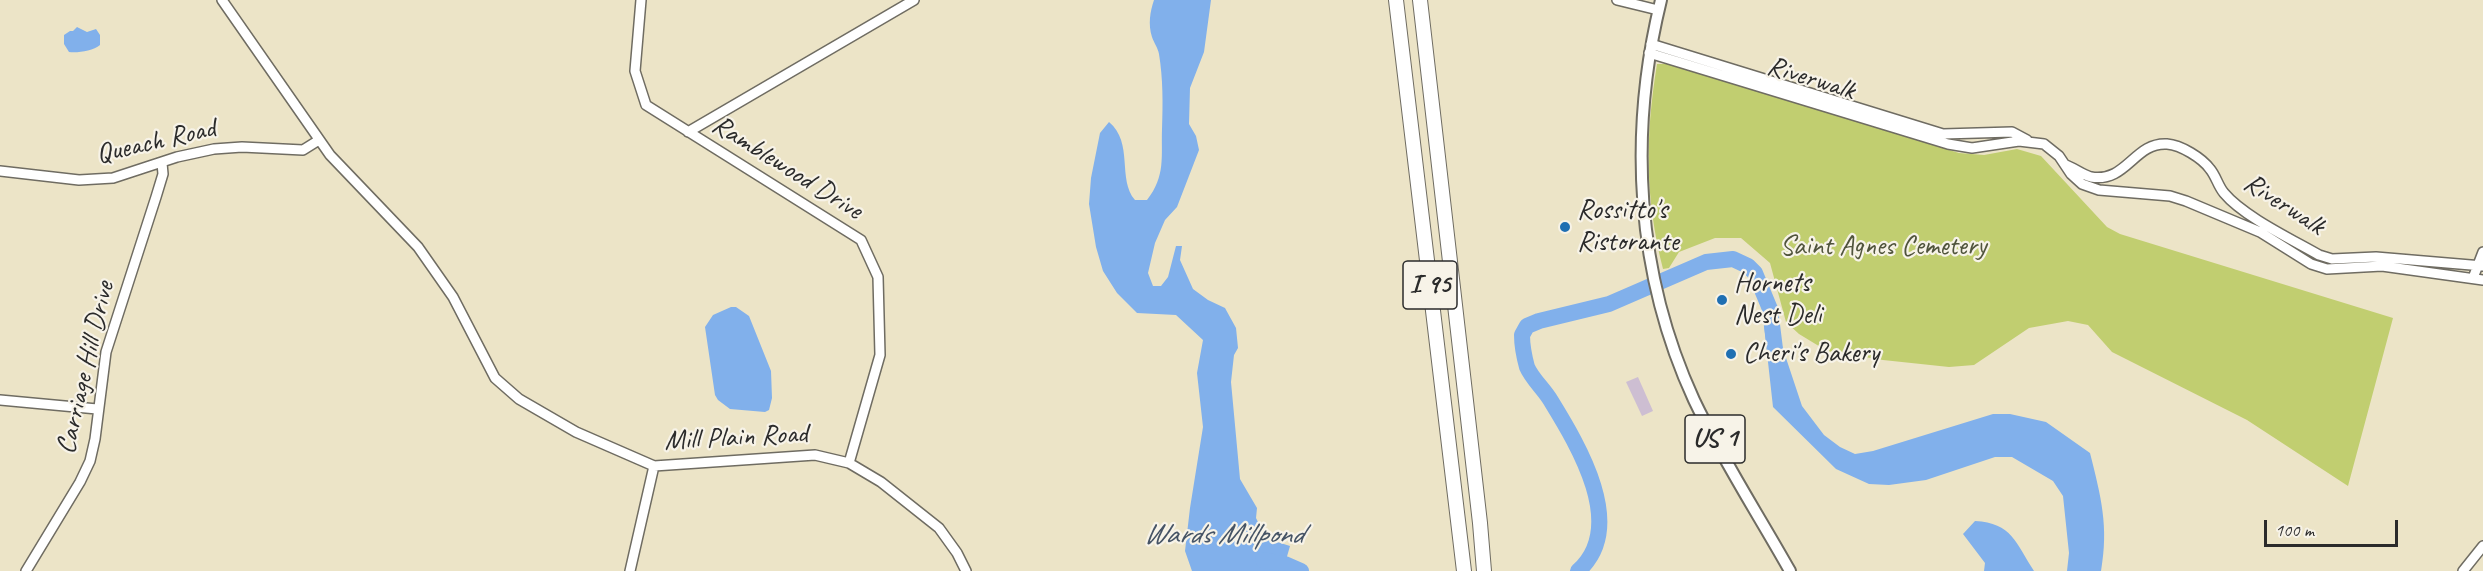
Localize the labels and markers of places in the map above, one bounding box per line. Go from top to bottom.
place label: Rossitto's Ristorante [1577,194,1678,260]
marker: Rossitto's Ristorante [1558,220,1572,234]
place label: Hornets Nest Deli [1734,267,1822,333]
marker: Hornets Nest Deli [1715,293,1729,307]
place label: Cheri's Bakery [1743,337,1879,371]
marker: Cheri's Bakery [1724,347,1738,361]

